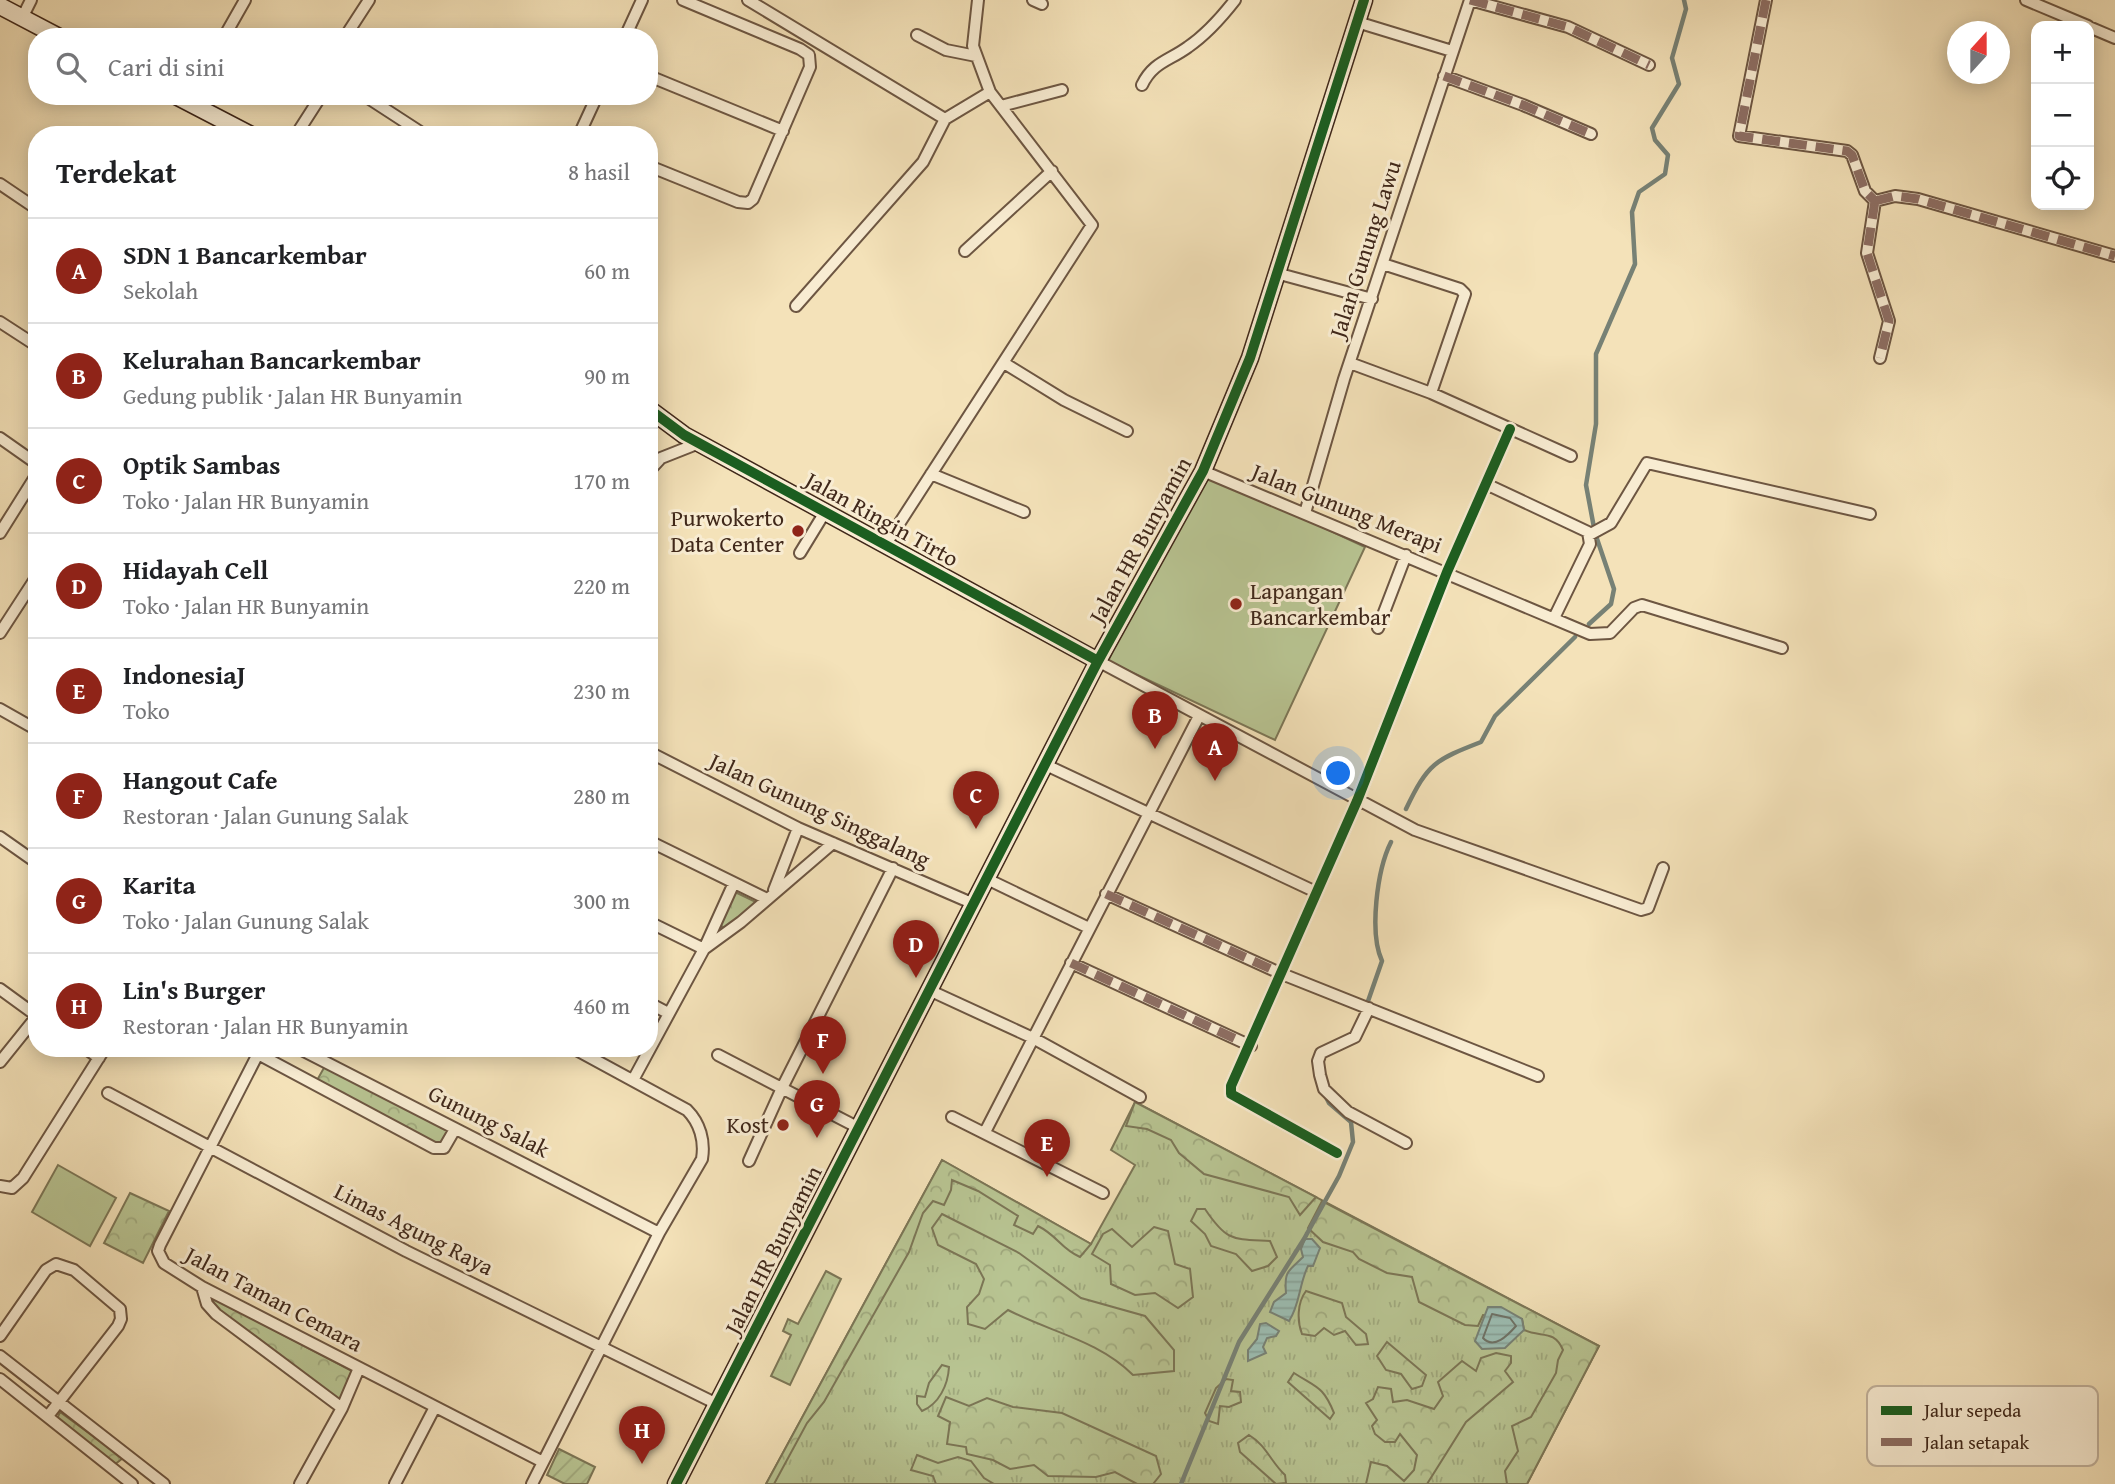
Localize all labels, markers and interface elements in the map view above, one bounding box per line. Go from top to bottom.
north arrow [1947,21,2010,84]
map controls [2031,21,2094,210]
button: + [2031,21,2094,84]
search box [28,28,658,105]
text: Cari di sini [108,47,225,86]
icon: search [52,48,90,86]
button: − [2031,84,2094,147]
button: locate [2031,147,2094,210]
text: Terdekat [56,150,176,194]
text: 8 hasil [568,155,630,188]
street label: Jalan Gunung Lawu [1319,155,1409,345]
text: SDN 1 Bancarkembar [123,235,367,274]
text: A [72,254,86,287]
text: 60 m [584,254,630,287]
text: Sekolah [123,274,198,307]
text: Kelurahan Bancarkembar [123,340,421,379]
text: B [72,359,86,392]
text: 90 m [584,359,630,392]
text: Gedung publik · Jalan HR Bunyamin [123,379,462,412]
text: Optik Sambas [123,445,281,484]
street label: Jalan HR Bunyamin [1079,451,1199,632]
street label: Jalan Gunung Merapi [1244,453,1447,561]
street label: Jalan Ringin Tirto [797,461,965,574]
text: C [72,464,86,497]
text: 170 m [573,464,630,497]
text: Toko · Jalan HR Bunyamin [123,484,369,517]
place label: Purwokerto Data Center [671,501,785,560]
marker: Purwokerto Data Center [790,523,806,539]
text: Hidayah Cell [123,550,268,589]
text: D [72,569,86,602]
text: 220 m [573,569,630,602]
place label: Lapangan Bancarkembar [1250,574,1391,633]
text: Toko · Jalan HR Bunyamin [123,589,369,622]
marker: Lapangan Bancarkembar [1228,596,1244,612]
text: IndonesiaJ [123,655,246,694]
text: E [73,674,85,707]
text: 230 m [573,674,630,707]
pin: B [1132,691,1178,749]
text: Toko [123,694,170,727]
pin: A [1192,723,1238,781]
street label: Jalan Gunung Singgalang [702,743,937,876]
your location [1321,756,1355,790]
text: Hangout Cafe [123,760,278,799]
pin: C [953,771,999,829]
text: F [73,779,85,812]
text: 280 m [573,779,630,812]
text: Restoran · Jalan Gunung Salak [123,799,408,832]
text: Karita [123,865,196,904]
text: G [72,884,86,917]
text: 300 m [573,884,630,917]
text: Toko · Jalan Gunung Salak [123,904,369,937]
pin: D [893,920,939,978]
text: Lin's Burger [123,970,265,1009]
text: H [71,989,87,1022]
text: 460 m [573,989,630,1022]
text: Restoran · Jalan HR Bunyamin [123,1009,409,1042]
pin: F [800,1016,846,1074]
street label: Gunung Salak [423,1076,556,1165]
pin: G [794,1080,840,1138]
place label: Kost [726,1108,769,1141]
marker: Kost [775,1117,791,1133]
pin: E [1024,1119,1070,1177]
street label: Jalan HR Bunyamin [714,1160,829,1343]
street label: Limas Agung Raya [329,1174,500,1283]
street label: Jalan Taman Cemara [177,1236,369,1359]
legend [1867,1386,2098,1466]
text: Jalur sepeda [1922,1396,2021,1424]
pin: H [619,1406,665,1464]
text: Jalan setapak [1922,1428,2030,1456]

